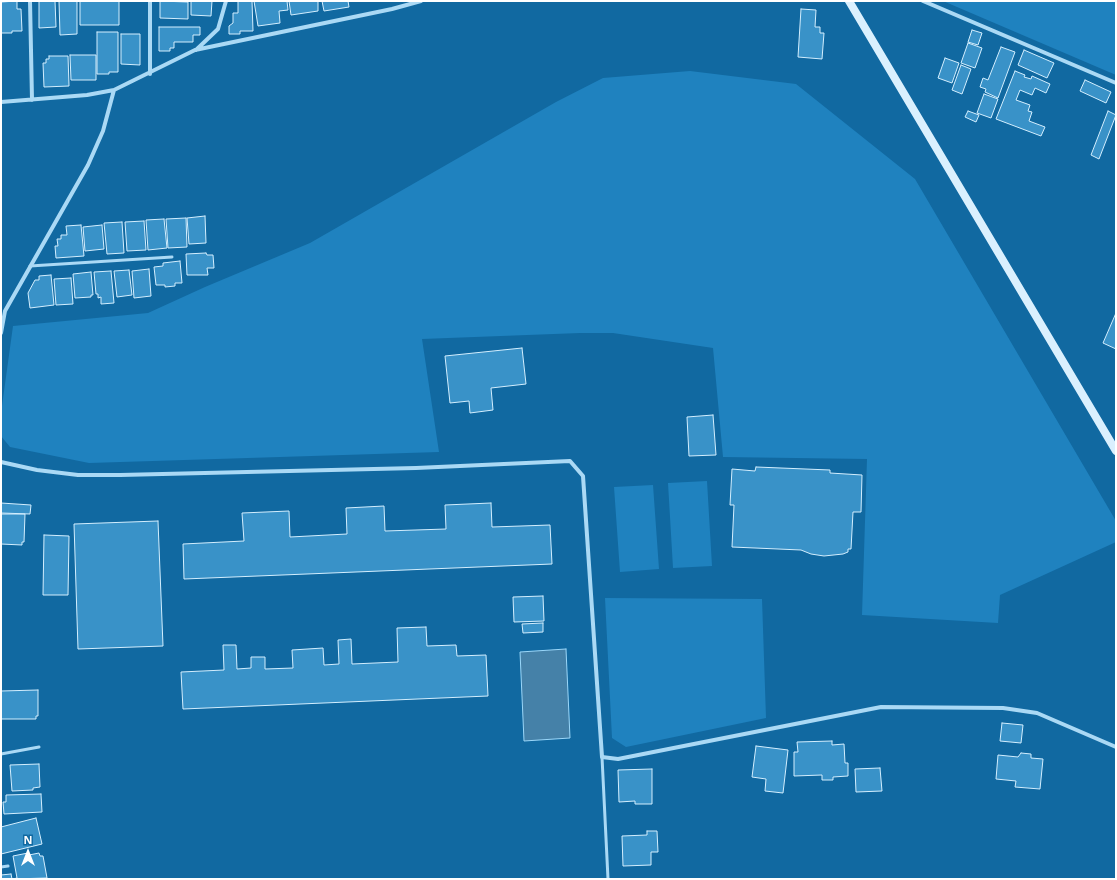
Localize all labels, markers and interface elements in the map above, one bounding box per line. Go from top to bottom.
north arrow [8,832,48,872]
text: N [24,832,32,847]

